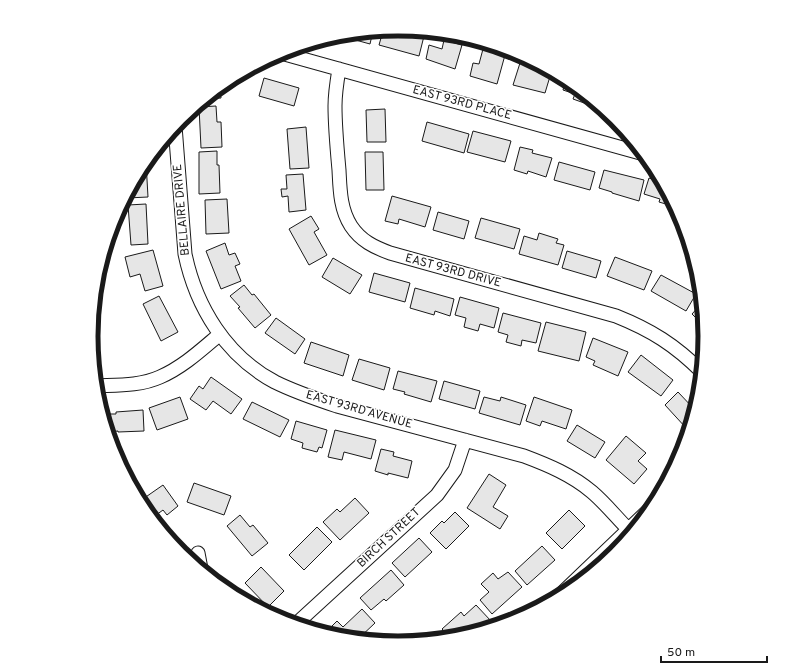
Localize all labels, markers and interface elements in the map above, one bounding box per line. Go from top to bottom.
street label: EAST 93RD PLACE [411,82,513,124]
street label: BELLAIRE DRIVE [170,163,194,257]
street label: EAST 93RD DRIVE [403,250,503,292]
street label: EAST 93RD AVENUE [304,387,414,433]
street label: BIRCH STREET [354,505,424,571]
scale bar [661,638,767,664]
text: 50 m [667,645,695,661]

